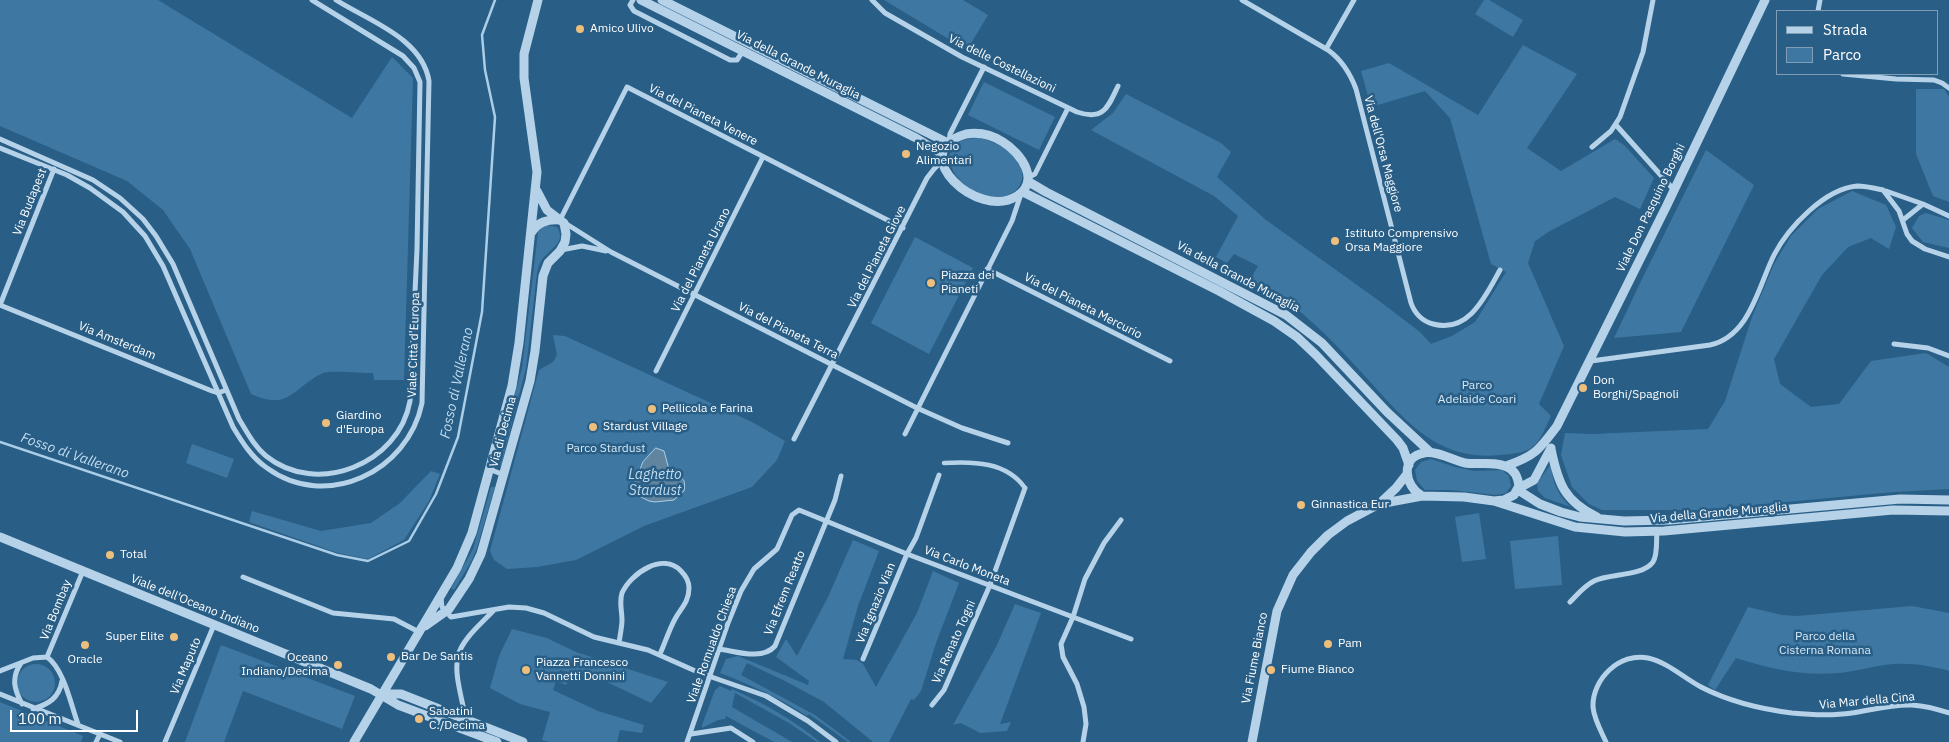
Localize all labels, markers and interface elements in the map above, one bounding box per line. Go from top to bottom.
legend [1776,10,1939,75]
text: Strada [1823,20,1867,39]
place label: Amico Ulivo [590,22,654,36]
marker: Amico Ulivo [574,23,586,35]
street label: Via della Grande Muraglia [734,27,862,103]
street label: Via delle Costellazioni [946,32,1058,96]
text: Parco [1823,45,1861,64]
street label: Via del Pianeta Venere [646,81,760,149]
street label: Via dell'Orsa Maggiore [1361,94,1405,214]
place label: Negozio Alimentari [916,140,972,168]
street label: Viale Don Pasquino Borghi [1614,141,1688,275]
marker: Negozio Alimentari [900,148,912,160]
street label: Via Budapest [10,166,50,238]
street label: Via del Pianeta Giove [845,203,909,311]
street label: Via del Pianeta Urano [668,205,734,315]
place label: Istituto Comprensivo Orsa Maggiore [1345,227,1458,255]
marker: Istituto Comprensivo Orsa Maggiore [1329,235,1341,247]
street label: Via della Grande Muraglia [1174,238,1302,316]
place label: Piazza dei Pianeti [941,269,995,297]
street label: Via del Pianeta Mercurio [1022,270,1144,342]
marker: Piazza dei Pianeti [925,277,937,289]
street label: Viale Città d'Europa [405,292,423,398]
street label: Via del Pianeta Terra [735,299,841,363]
street label: Via Amsterdam [76,319,158,363]
water label: Fosso di Vallerano [437,326,477,440]
place label: Don Borghi/Spagnoli [1593,374,1679,402]
park label: Parco Adelaide Coari [1438,379,1516,407]
marker: Don Borghi/Spagnoli [1577,382,1589,394]
street label: Via di Decima [487,395,519,469]
place label: Pellicola e Farina [662,402,753,416]
marker: Pellicola e Farina [646,403,658,415]
place label: Giardino d'Europa [336,409,384,437]
marker: Giardino d'Europa [320,417,332,429]
place label: Stardust Village [603,420,688,434]
marker: Stardust Village [587,421,599,433]
water label: Fosso di Vallerano [19,430,131,482]
park label: Parco Stardust [566,442,646,456]
water label: Laghetto Stardust [628,467,682,500]
place label: Ginnastica Eur [1311,498,1389,512]
marker: Ginnastica Eur [1295,499,1307,511]
street label: Via della Grande Muraglia [1650,500,1788,526]
street label: Via Carlo Moneta [922,543,1012,589]
place label: Total [120,548,147,562]
marker: Total [104,549,116,561]
street label: Via Efrem Reatto [761,549,809,637]
street label: Via Ignazio Vian [853,561,899,645]
street label: Viale dell'Oceano Indiano [129,572,261,636]
street label: Via Bombay [37,578,75,642]
street label: Viale Romualdo Chiesa [684,585,740,705]
street label: Via Renato Togni [929,598,979,686]
street label: Via Fiume Bianco [1239,611,1271,705]
place label: Super Elite [105,630,164,644]
park label: Parco della Cisterna Romana [1779,630,1871,658]
marker: Super Elite [168,631,180,643]
street label: Via Maputo [168,635,204,697]
place label: Pam [1338,637,1362,651]
marker: Pam [1322,638,1334,650]
marker: Oracle [79,639,91,651]
place label: Bar De Santis [401,650,473,664]
place label: Oceano Indiano/Decima [241,651,328,679]
marker: Bar De Santis [385,651,397,663]
place label: Oracle [67,653,103,667]
place label: Piazza Francesco Vannetti Donnini [536,656,628,684]
marker: Oceano Indiano/Decima [332,659,344,671]
place label: Fiume Bianco [1281,663,1354,677]
marker: Piazza Francesco Vannetti Donnini [520,664,532,676]
marker: Fiume Bianco [1265,664,1277,676]
street label: Via Mar della Cina [1819,690,1915,712]
scale bar [12,700,140,732]
place label: Sabatini C./Decima [429,705,485,733]
text: 100 m [18,709,62,728]
marker: Sabatini C./Decima [413,713,425,725]

